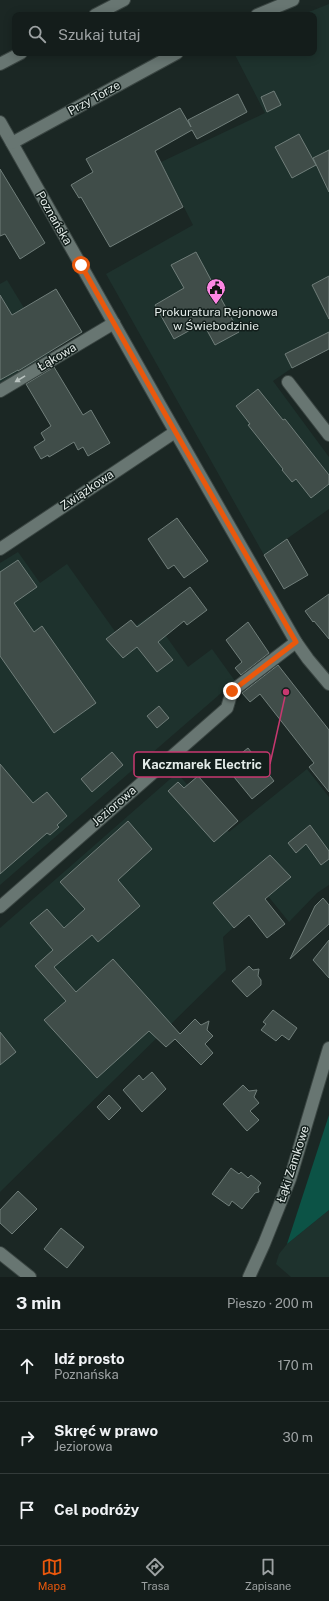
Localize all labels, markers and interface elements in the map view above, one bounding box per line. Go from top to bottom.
search box [12,12,317,56]
icon: search [26,23,48,45]
text: Szukaj tutaj [58,26,141,43]
street label: Przy Torze [65,78,123,118]
street label: Poznańska [33,189,75,247]
route start [72,256,90,274]
public building icon: Prokuratura Rejonowa w Świebodzinie [205,277,227,305]
place label: Prokuratura Rejonowa w Świebodzinie [154,305,278,333]
street label: Łąkowa [35,340,79,374]
one-way arrow [15,375,25,383]
street label: Związkowa [58,467,116,513]
route end [223,682,241,700]
callout: Kaczmarek Electric [134,752,270,777]
text: Kaczmarek Electric [142,757,262,772]
street label: Jeziorowa [89,783,139,829]
street label: Łąki Zamkowe [274,1124,312,1204]
text: 3 min [16,1293,61,1313]
text: Pieszo · 200 m [227,1296,313,1311]
text: Idź prosto [54,1350,125,1367]
icon: ahead [16,1355,38,1377]
text: 170 m [278,1358,313,1373]
text: Poznańska [54,1367,119,1382]
text: Skręć w prawo [54,1422,158,1439]
icon: right [16,1427,38,1449]
text: 30 m [283,1430,313,1445]
text: Jeziorowa [54,1439,113,1454]
icon: arrive [16,1499,38,1521]
text: Cel podróży [54,1501,139,1518]
tab: Mapa [38,1556,66,1592]
tab: Trasa [141,1556,169,1592]
tab: Zapisane [245,1556,291,1592]

